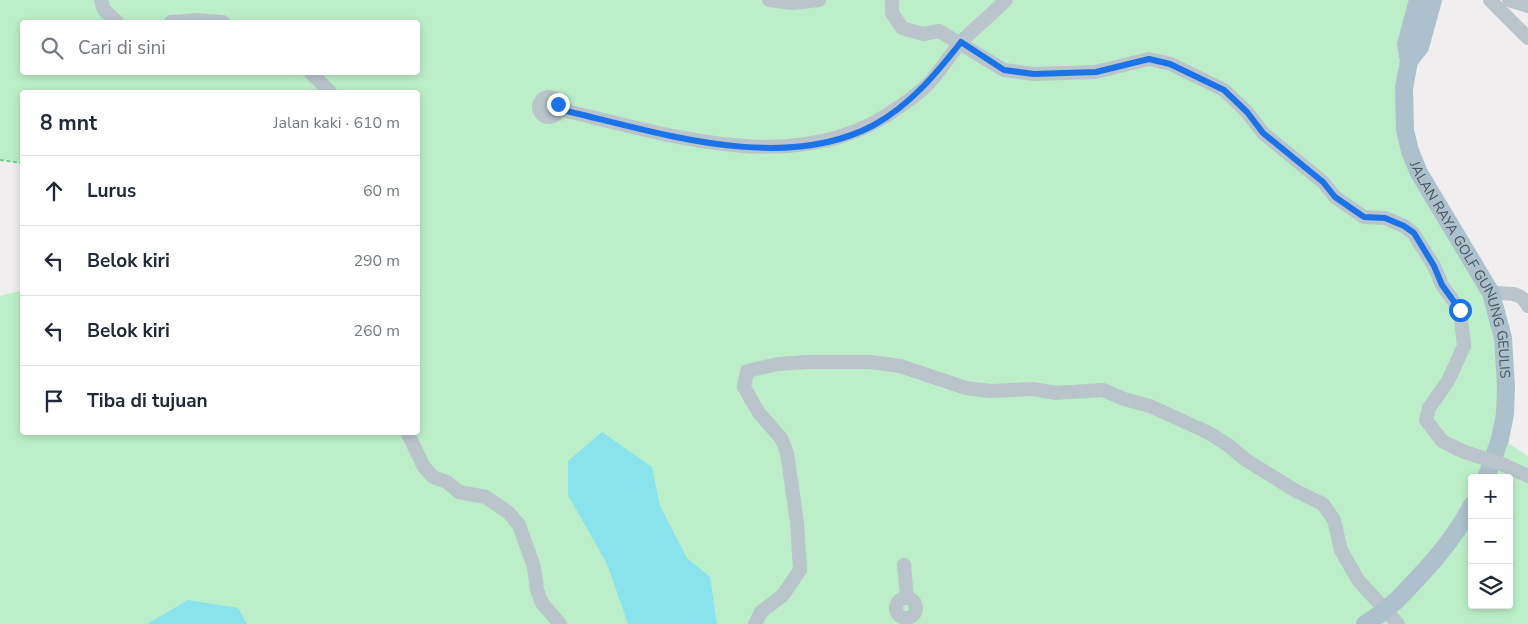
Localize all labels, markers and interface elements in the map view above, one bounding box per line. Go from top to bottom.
search box [20,20,420,75]
icon: search [38,34,66,62]
text: Cari di sini [78,35,166,61]
route end [547,93,570,116]
text: 8 mnt [40,109,97,137]
text: Jalan kaki · 610 m [273,112,400,134]
street label: JALAN RAYA GOLF GUNUNG GEULIS [1405,157,1515,379]
icon: ahead [40,177,68,205]
text: Lurus [87,178,136,204]
text: 60 m [363,180,400,202]
icon: left [40,247,68,275]
text: Belok kiri [87,248,170,274]
text: 290 m [353,250,400,272]
route start [1449,299,1472,322]
icon: left [40,317,68,345]
text: Belok kiri [87,318,170,344]
text: 260 m [353,320,400,342]
icon: arrive [40,387,68,415]
text: Tiba di tujuan [87,388,208,414]
map controls [1468,474,1513,609]
button: + [1468,474,1513,519]
button: − [1468,519,1513,564]
button: layers [1468,564,1513,609]

